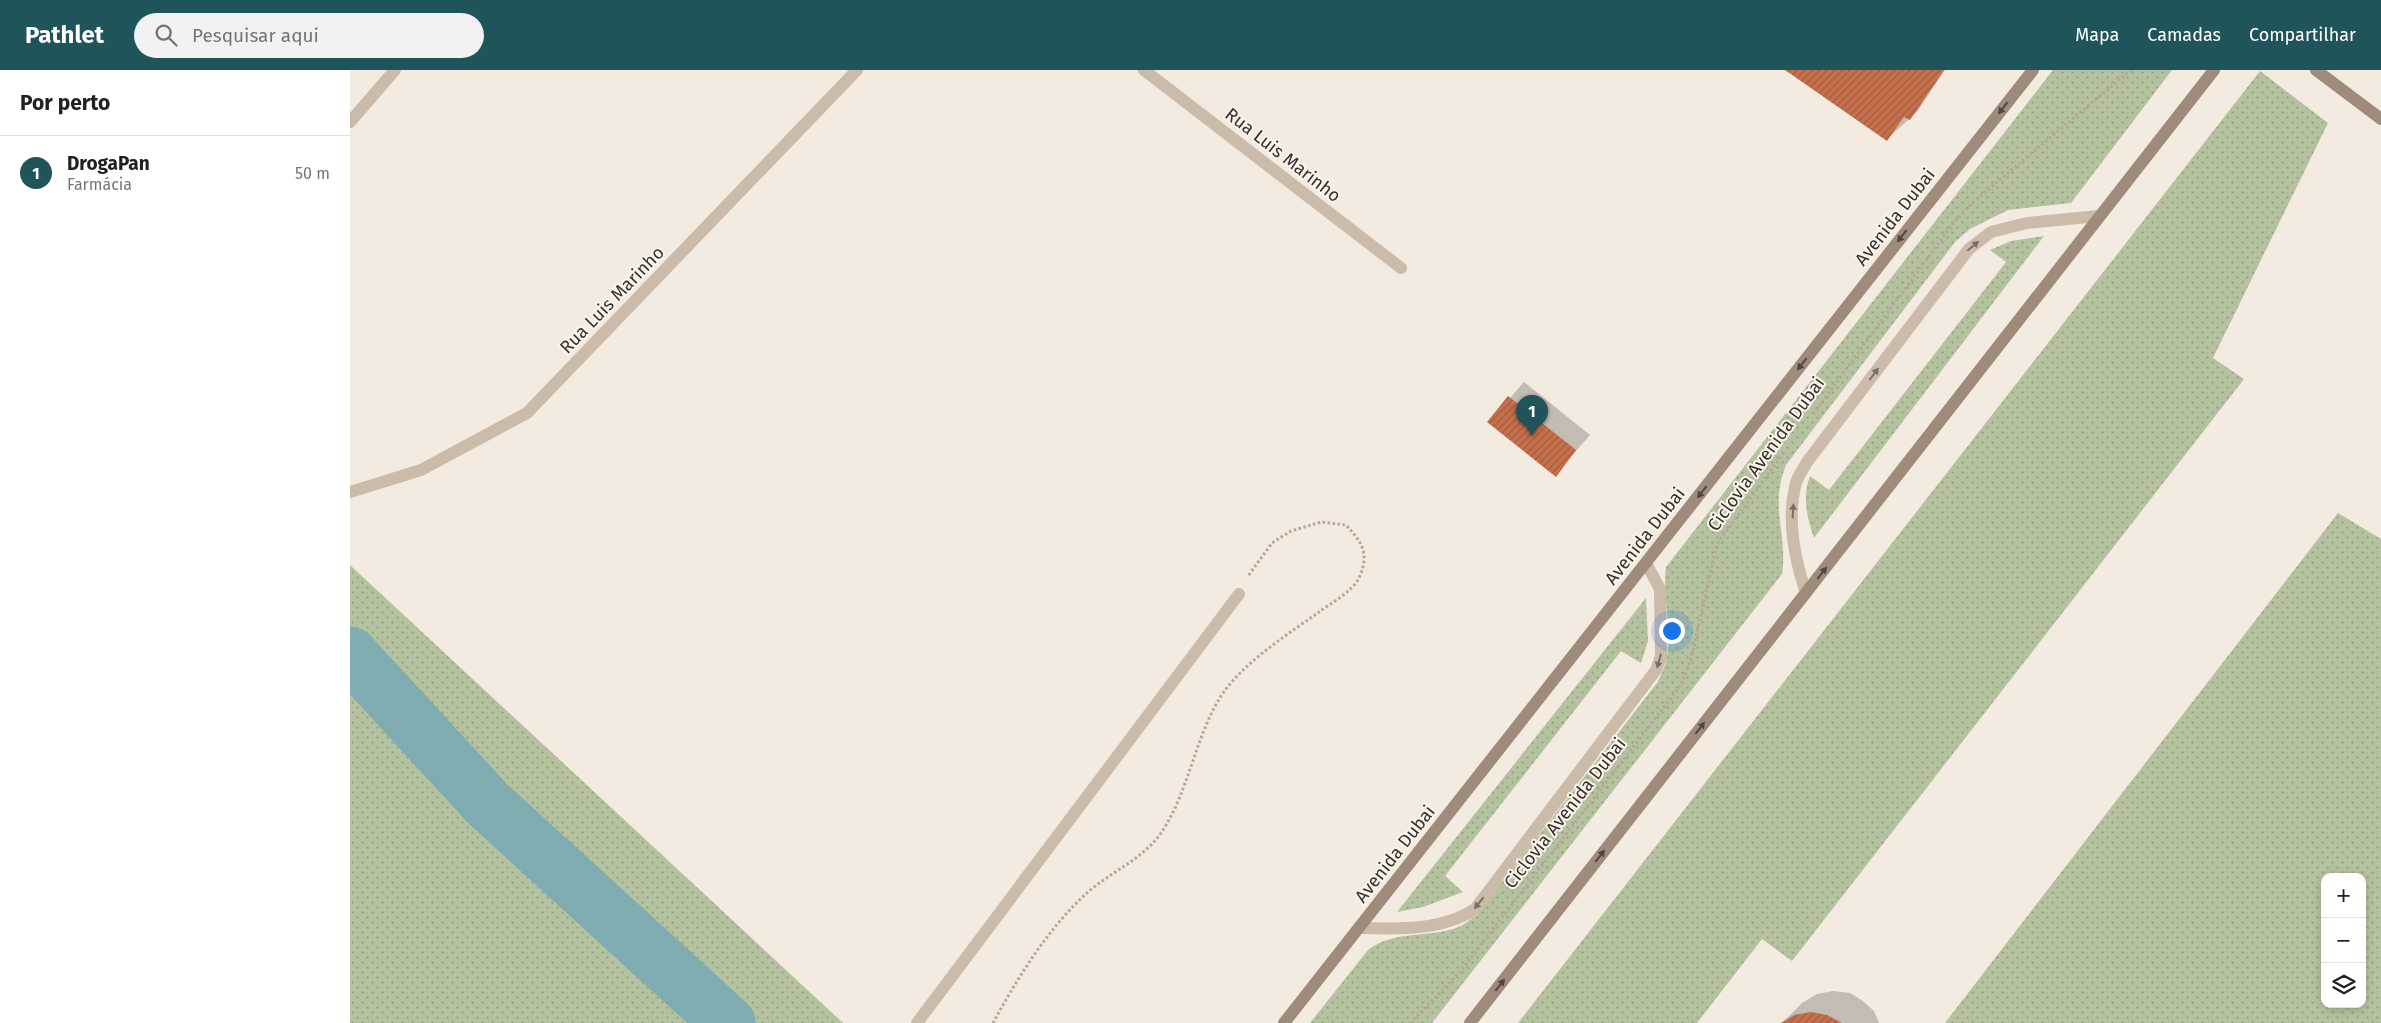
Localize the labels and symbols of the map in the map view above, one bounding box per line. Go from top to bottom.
one-way arrow [1997,101,2008,114]
street label: Rua Luis Marinho [1221,103,1345,207]
street label: Avenida Dubai [1850,164,1940,270]
one-way arrow [1897,229,1908,242]
one-way arrow [1967,240,1980,251]
street label: Rua Luis Marinho [555,242,669,358]
one-way arrow [1797,357,1807,371]
one-way arrow [1868,368,1879,381]
street label: Ciclovia Avenida Dubai [1703,373,1829,535]
pin: 1 [1516,395,1548,436]
street label: Avenida Dubai [1600,483,1690,589]
one-way arrow [1696,485,1707,498]
one-way arrow [1789,503,1797,519]
one-way arrow [1816,567,1827,580]
your location [1659,618,1685,644]
one-way arrow [1654,653,1662,668]
one-way arrow [1695,722,1706,735]
street label: Ciclovia Avenida Dubai [1499,733,1631,893]
street label: Avenida Dubai [1350,801,1440,907]
one-way arrow [1595,850,1606,863]
one-way arrow [1474,896,1484,910]
one-way arrow [1495,978,1506,991]

